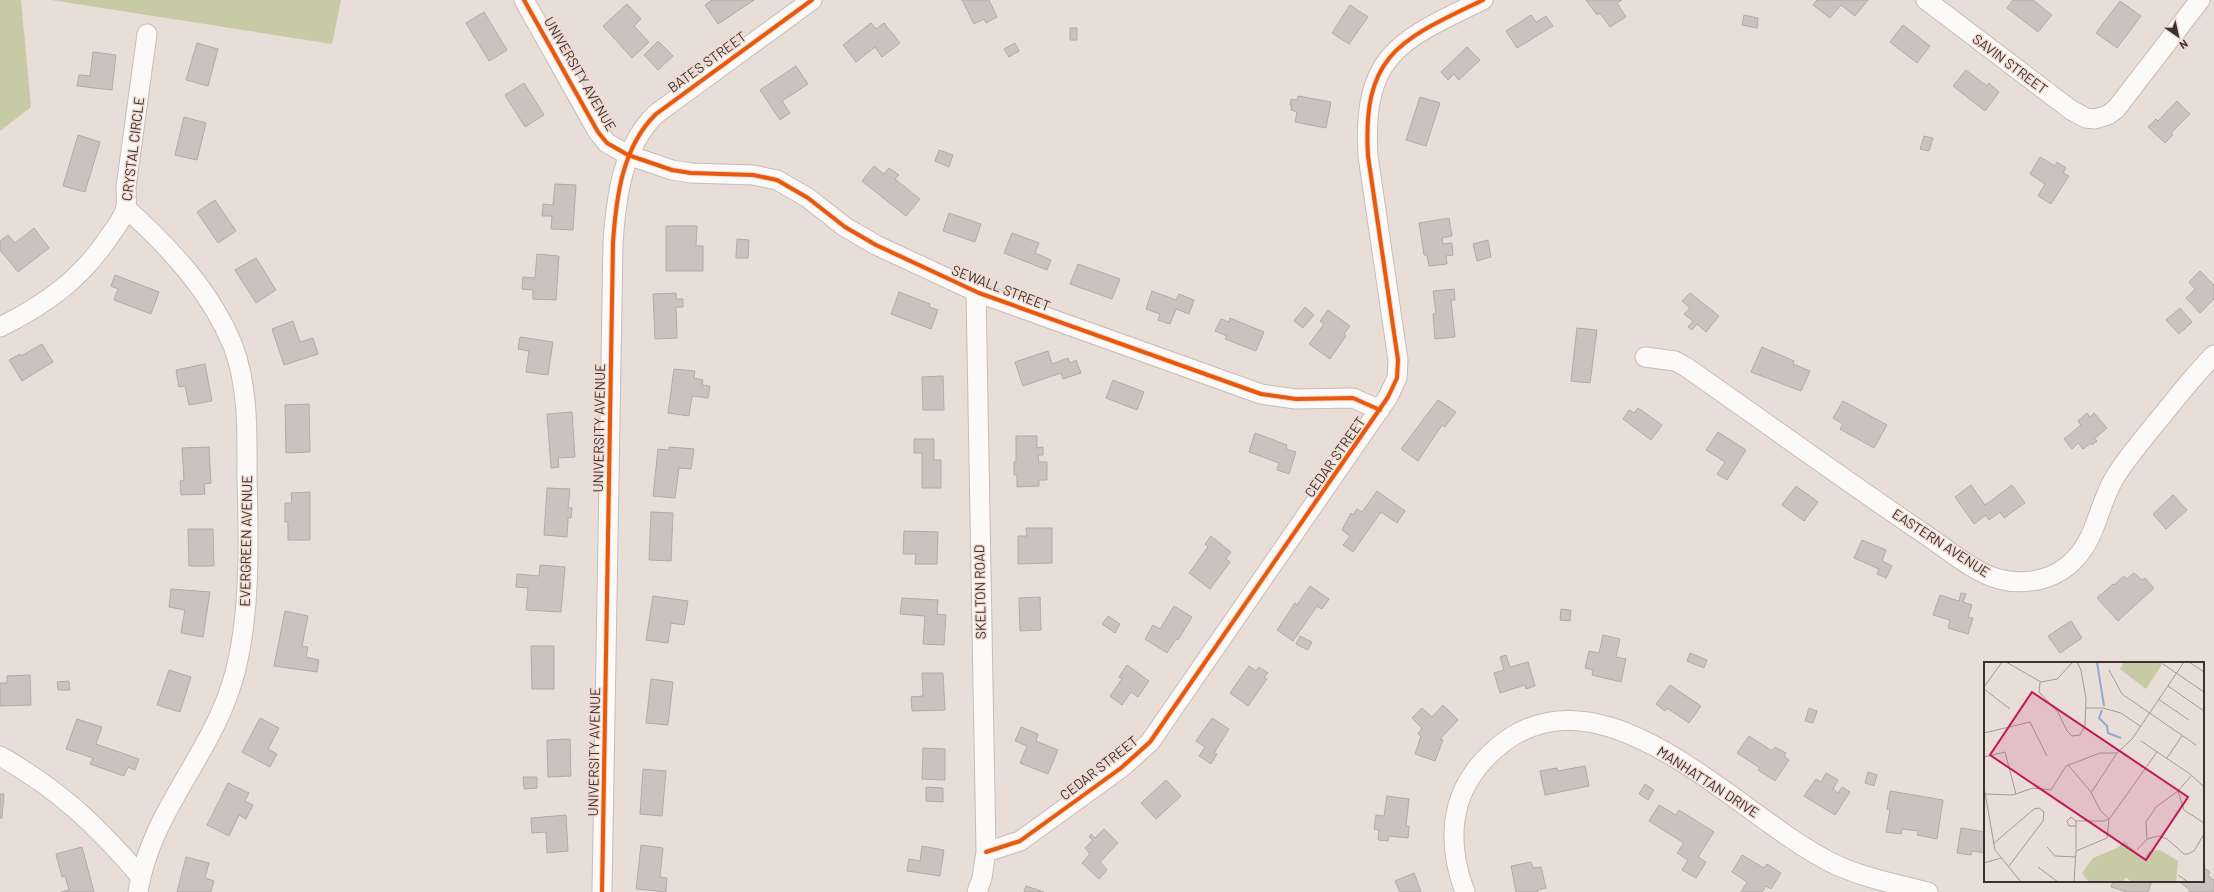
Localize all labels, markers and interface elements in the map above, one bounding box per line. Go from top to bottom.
street label: UNIVERSITY AVENUE [541,14,620,134]
north arrow [2158,16,2198,56]
street label: BATES STREET [664,27,749,96]
street label: SAVIN STREET [1969,30,2051,97]
text: N [2177,37,2191,52]
street label: CRYSTAL CIRCLE [118,96,147,202]
street label: SEWALL STREET [949,261,1053,314]
street label: UNIVERSITY AVENUE [589,363,608,493]
street label: CEDAR STREET [1301,413,1369,500]
street label: EVERGREEN AVENUE [236,475,255,607]
street label: EASTERN AVENUE [1889,505,1993,580]
street label: SKELTON ROAD [970,545,989,639]
inset map [1984,662,2204,882]
street label: UNIVERSITY AVENUE [584,687,603,817]
street label: CEDAR STREET [1056,732,1141,803]
street label: MANHATTAN DRIVE [1654,742,1762,821]

